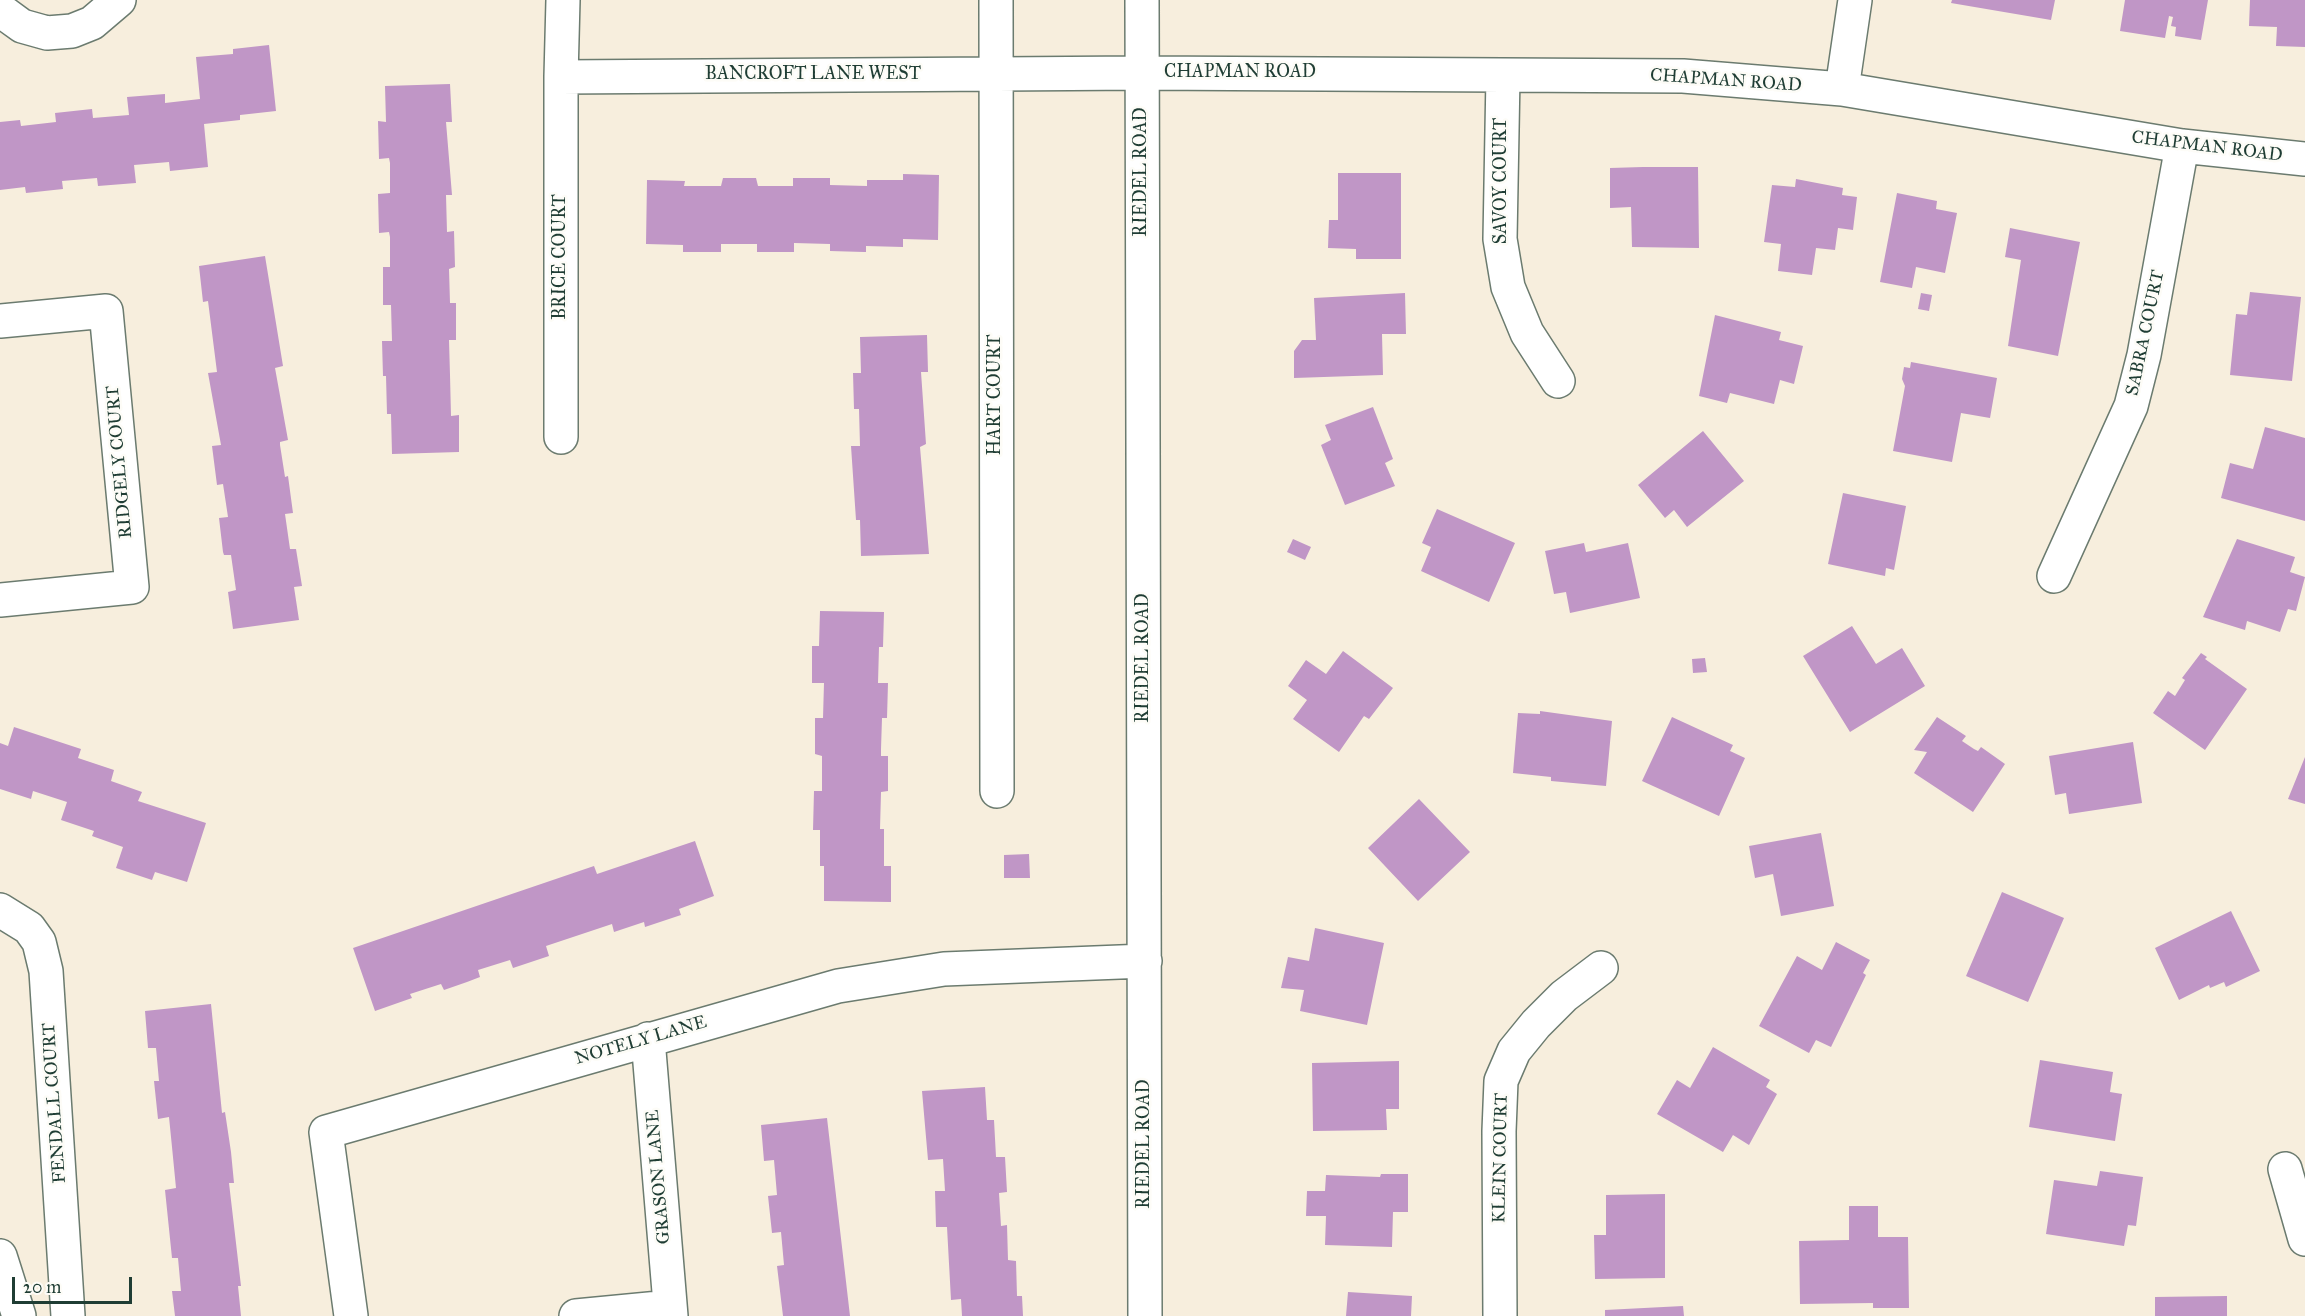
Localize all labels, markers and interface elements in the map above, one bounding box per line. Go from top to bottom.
street label: CHAPMAN ROAD [1164,62,1316,84]
street label: BANCROFT LANE WEST [705,64,921,86]
street label: CHAPMAN ROAD [1649,65,1803,97]
street label: RIEDEL ROAD [1131,107,1153,237]
street label: SAVOY COURT [1491,118,1513,244]
street label: CHAPMAN ROAD [2130,127,2284,167]
street label: BRICE COURT [550,194,572,320]
street label: SABRA COURT [2122,268,2170,398]
street label: HART COURT [985,334,1007,456]
street label: RIDGELY COURT [103,385,137,539]
street label: RIEDEL ROAD [1133,593,1155,723]
street label: NOTELY LANE [573,1012,709,1070]
street label: FENDALL COURT [39,1022,71,1184]
street label: RIEDEL ROAD [1134,1079,1156,1209]
street label: KLEIN COURT [1489,1093,1513,1223]
street label: GRASON LANE [642,1109,676,1245]
scale bar [15,1265,135,1303]
text: 20 m [23,1276,61,1298]

